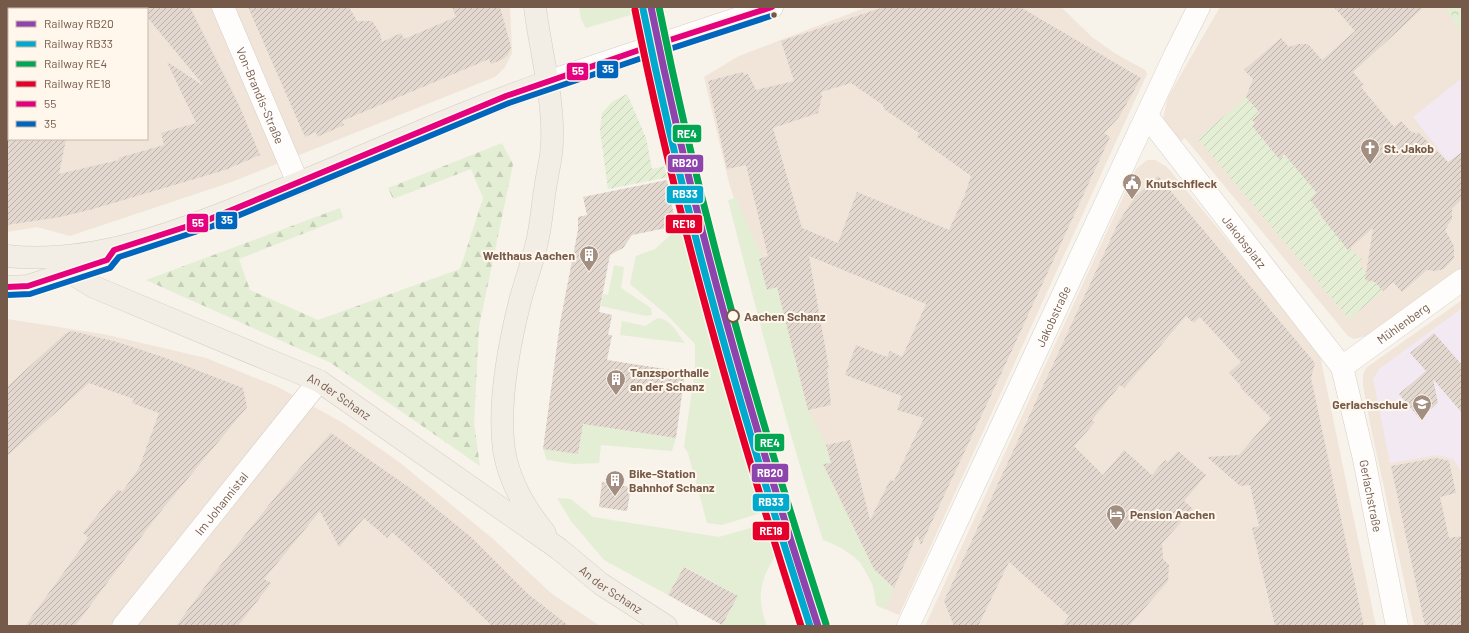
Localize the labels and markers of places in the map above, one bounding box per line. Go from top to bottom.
unlabelled marker [769,10,779,20]
church icon: St. Jakob [1359,137,1381,165]
place label: St. Jakob [1384,141,1434,155]
public building icon: Knutschfleck [1121,172,1143,200]
place label: Knutschfleck [1146,176,1218,190]
building icon: Welthaus Aachen [578,244,600,272]
place label: Welthaus Aachen [483,248,575,262]
marker: Aachen Schanz [726,309,740,323]
place label: Aachen Schanz [744,309,826,323]
place label: Tanzsporthalle an der Schanz [630,365,709,393]
building icon: Tanzsporthalle an der Schanz [605,368,627,396]
school or university icon: Gerlachschule [1411,393,1433,421]
place label: Gerlachschule [1332,397,1408,411]
place label: Bike-Station Bahnhof Schanz [629,466,715,494]
building icon: Bike-Station Bahnhof Schanz [604,469,626,497]
hotel icon: Pension Aachen [1105,503,1127,531]
place label: Pension Aachen [1130,507,1215,521]

